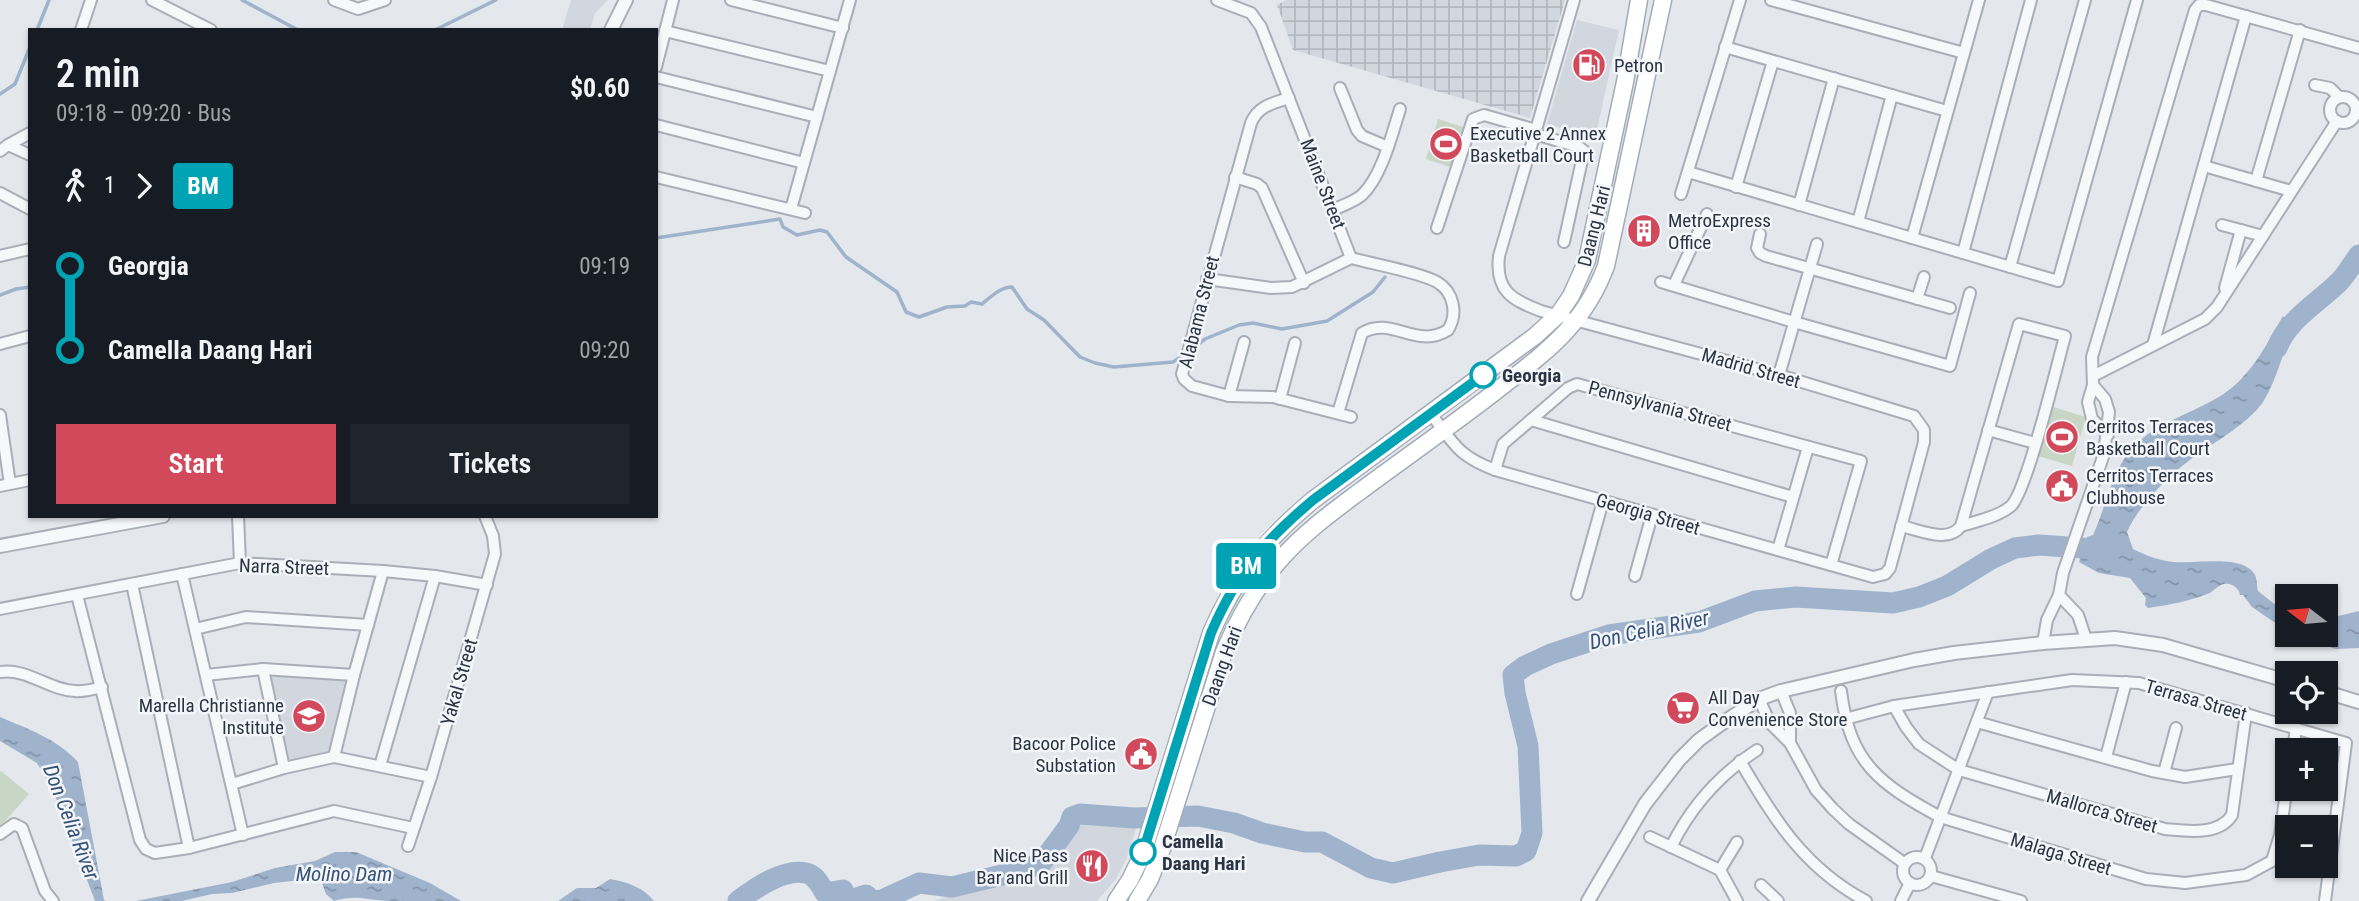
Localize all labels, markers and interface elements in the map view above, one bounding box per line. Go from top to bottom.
fuel station icon: Petron [1570,46,1608,84]
text: 2 min [56,52,140,96]
place label: Petron [1614,54,1663,77]
text: $0.60 [570,73,630,103]
text: 09:18 – 09:20 · Bus [56,100,232,127]
place label: Executive 2 Annex Basketball Court [1470,122,1606,167]
sports icon: Executive 2 Annex Basketball Court [1427,125,1465,163]
street label: Maine Street [1295,136,1351,232]
icon: walk [56,167,94,205]
icon: forward [125,167,163,205]
text: 1 [104,172,115,199]
text: BM [187,172,219,200]
street label: Daang Hari [1573,183,1615,269]
place label: MetroExpress Office [1668,209,1771,254]
building icon: MetroExpress Office [1625,212,1663,250]
text: Georgia [108,251,189,281]
text: 09:19 [579,253,630,280]
street label: Alabama Street [1174,253,1224,371]
text: Camella Daang Hari [108,335,313,365]
text: 09:20 [579,337,630,364]
street label: Madrid Street [1699,343,1803,393]
marker: Georgia [1470,362,1496,388]
place label: Georgia [1502,364,1561,387]
street label: Pennsylvania Street [1586,376,1734,436]
place label: Cerritos Terraces Basketball Court [2086,415,2214,460]
sports icon: Cerritos Terraces Basketball Court [2043,418,2081,456]
button: Start [56,424,336,504]
button: Tickets [350,424,630,504]
place label: Cerritos Terraces Clubhouse [2086,464,2214,509]
public building icon: Cerritos Terraces Clubhouse [2043,467,2081,505]
street label: Georgia Street [1593,488,1703,540]
line badge: BM [1214,543,1278,589]
text: BM [1230,552,1262,580]
street label: Narra Street [239,554,329,580]
north arrow [2275,584,2338,648]
map controls [2275,584,2338,878]
water label: Don Celia River [1587,605,1712,654]
street label: Daang Hari [1197,623,1247,709]
street label: Yakal Street [436,636,482,728]
button: locate [2275,661,2338,724]
street label: Terrasa Street [2142,674,2250,726]
place label: All Day Convenience Store [1708,686,1848,731]
supermarket icon: All Day Convenience Store [1664,689,1702,727]
place label: Marella Christianne Institute [139,694,284,739]
school or university icon: Marella Christianne Institute [290,697,328,735]
place label: Bacoor Police Substation [1012,732,1116,777]
public building icon: Bacoor Police Substation [1122,735,1160,773]
button: + [2275,738,2338,801]
water label: Don Celia River [38,761,104,884]
street label: Mallorca Street [2044,784,2160,838]
button: − [2275,815,2338,878]
street label: Malaga Street [2008,828,2114,880]
place label: Camella Daang Hari [1162,830,1246,875]
marker: Camella Daang Hari [1130,839,1156,865]
place label: Nice Pass Bar and Grill [976,844,1068,889]
restaurant icon: Nice Pass Bar and Grill [1073,847,1111,885]
water label: Molino Dam [296,862,392,886]

